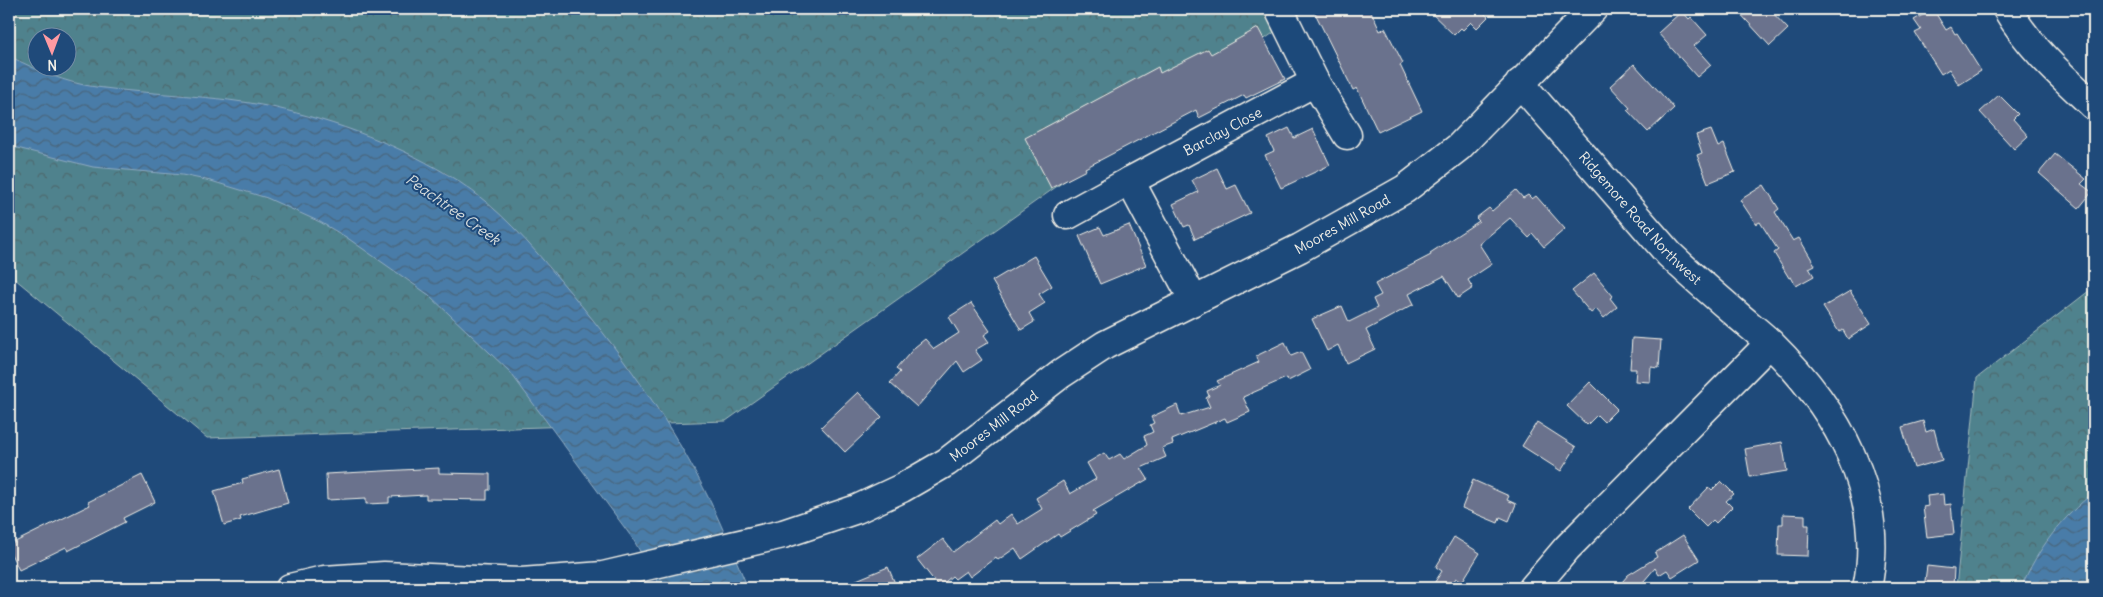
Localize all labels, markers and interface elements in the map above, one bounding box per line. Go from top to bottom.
north arrow [28,28,78,78]
text: N [47,56,57,74]
street label: Barclay Close [1180,103,1265,160]
street label: Ridgemore Road Northwest [1575,148,1705,289]
water label: Peachtree Creek [402,169,505,249]
street label: Moores Mill Road [1291,190,1393,258]
street label: Moores Mill Road [946,386,1041,466]

